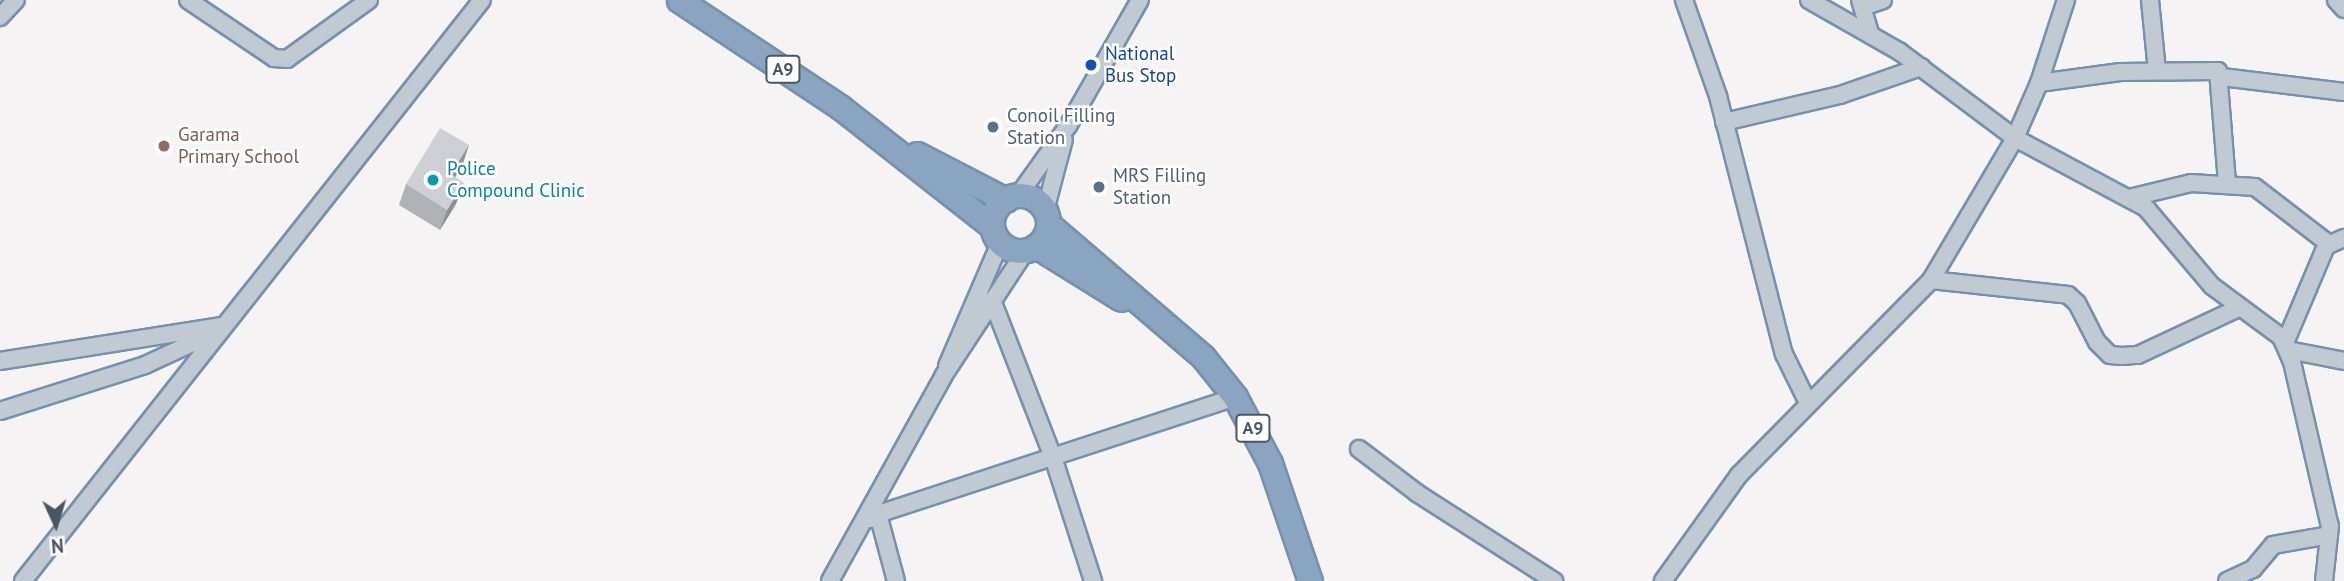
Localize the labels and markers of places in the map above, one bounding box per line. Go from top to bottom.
place label: National Bus Stop [1105,43,1176,87]
marker: National Bus Stop [1083,57,1099,73]
place label: Conoil Filling Station [1007,105,1115,149]
marker: Conoil Filling Station [985,119,1001,135]
place label: Garama Primary School [178,124,300,168]
marker: Garama Primary School [156,138,172,154]
place label: Police Compound Clinic [447,158,585,202]
place label: MRS Filling Station [1113,165,1206,209]
marker: Police Compound Clinic [425,172,441,188]
marker: MRS Filling Station [1091,179,1107,195]

